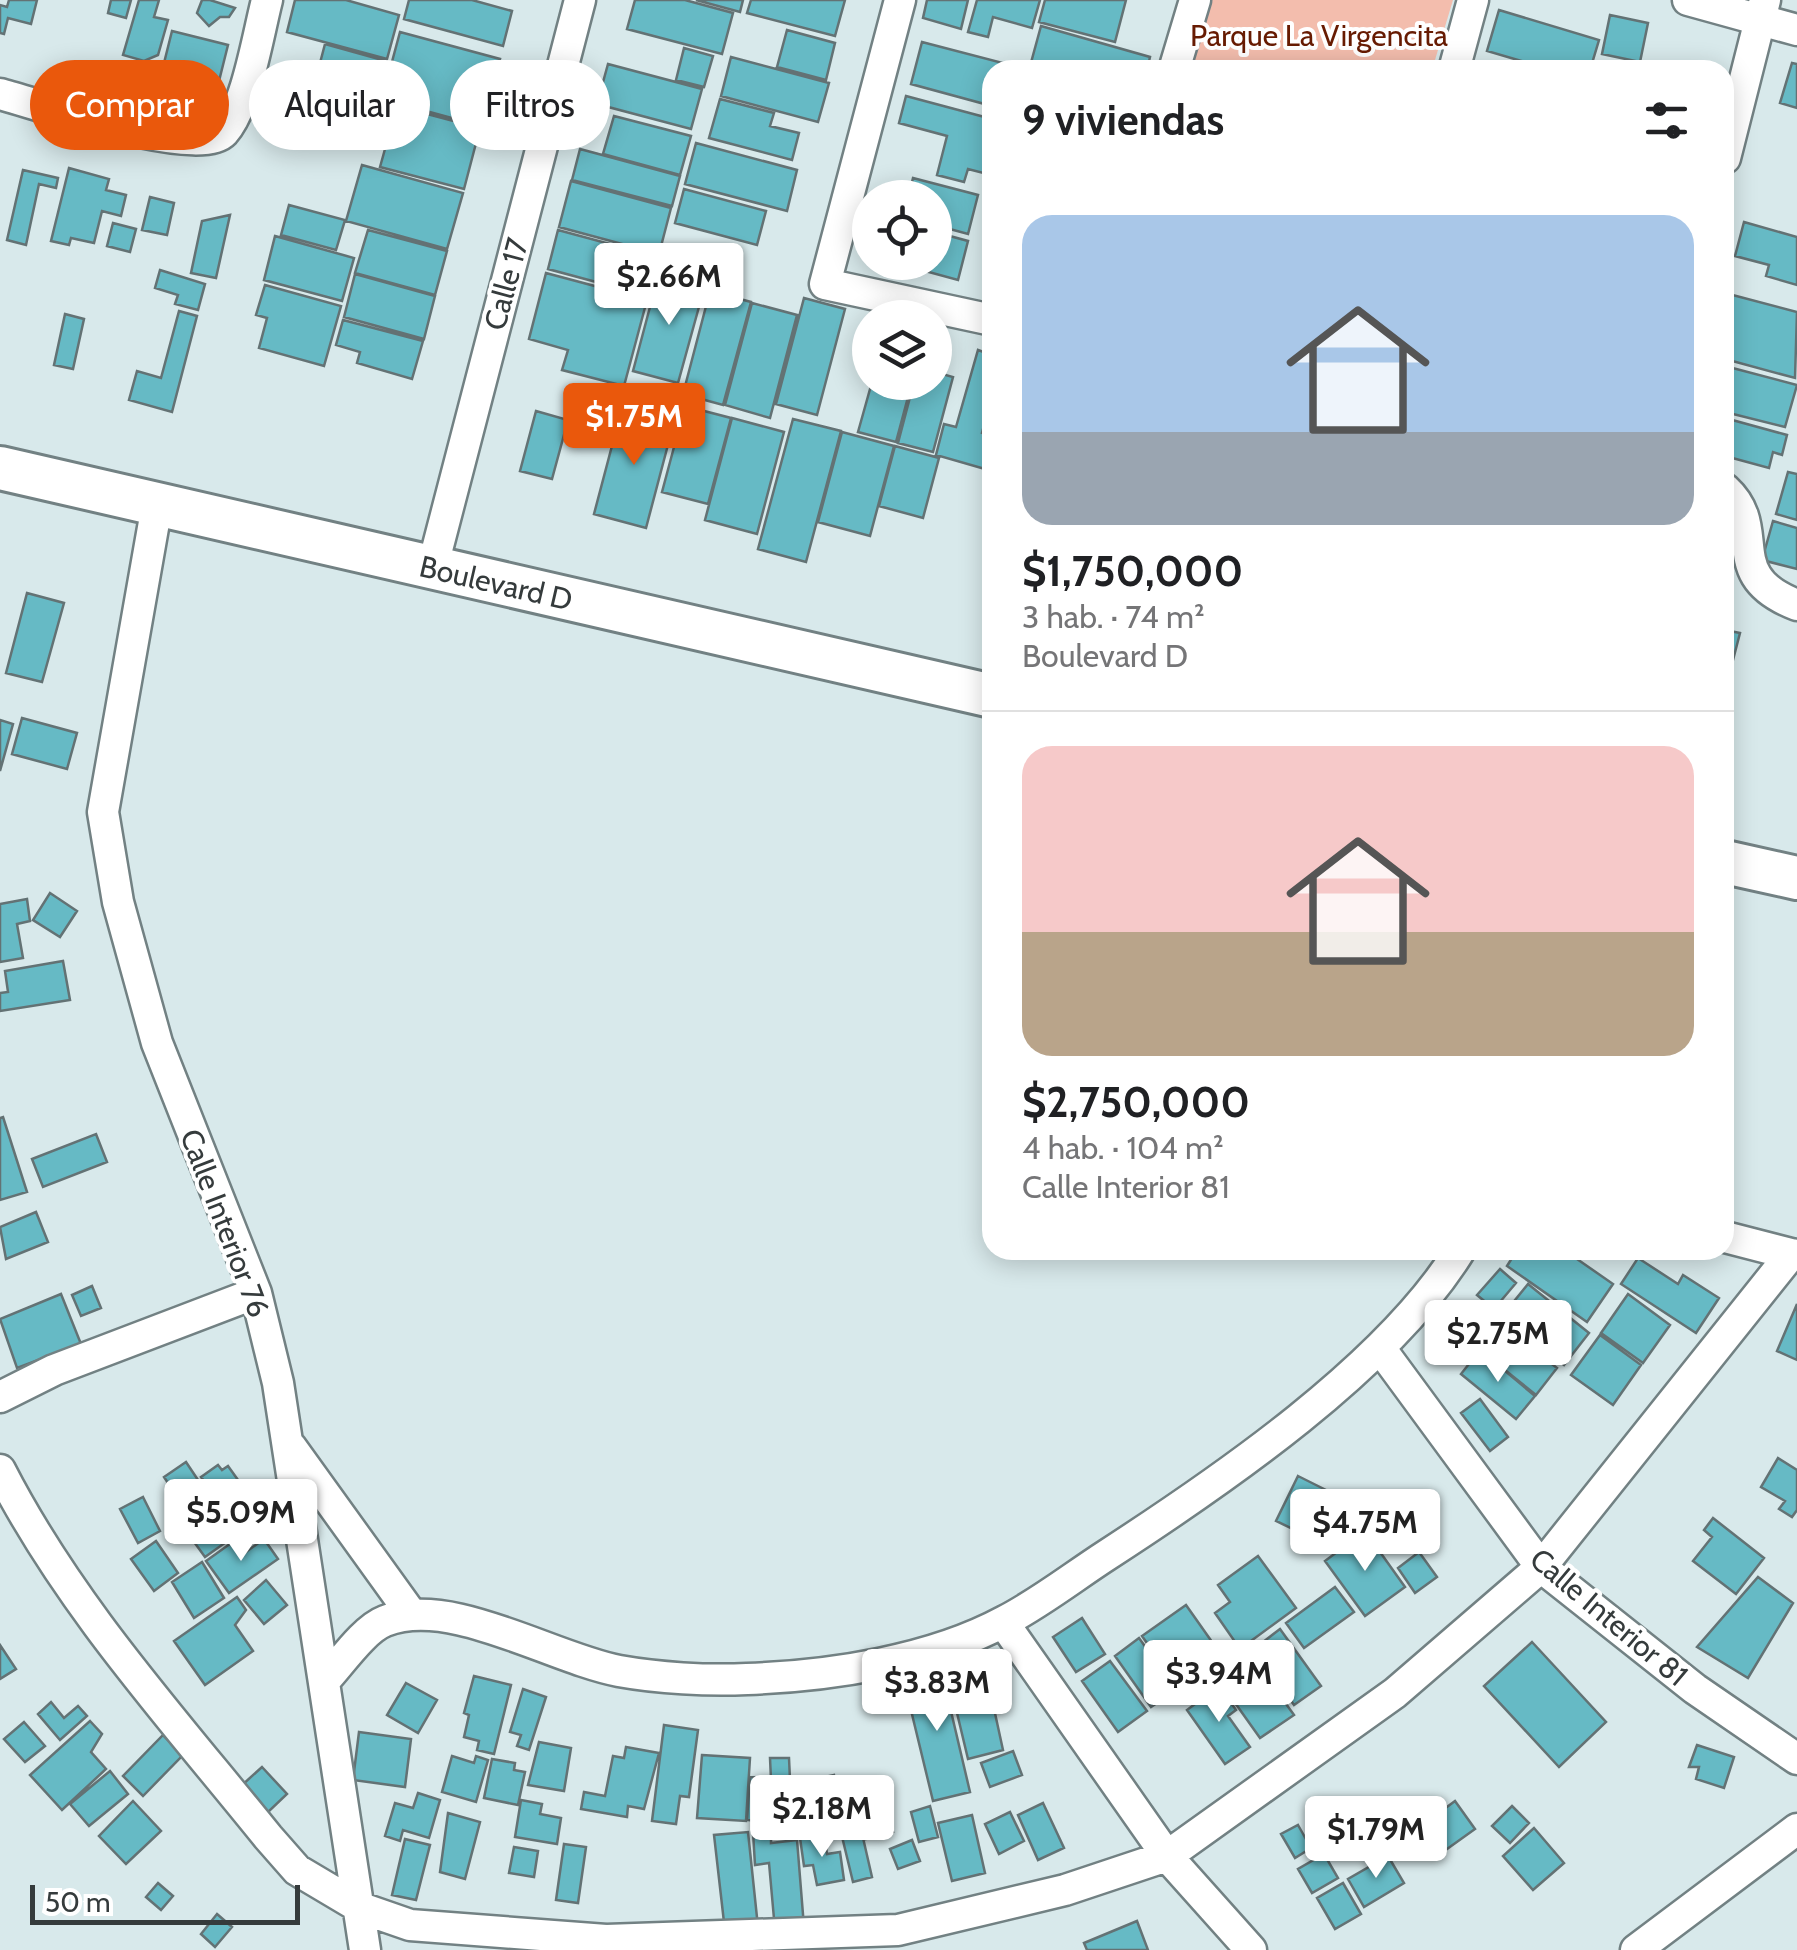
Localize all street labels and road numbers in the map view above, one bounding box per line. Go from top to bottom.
street label: Calle 17 [476,234,536,334]
street label: Boulevard D [416,547,576,619]
street label: Calle Interior 76 [172,1124,278,1322]
street label: Calle Interior 81 [1522,1540,1696,1694]

